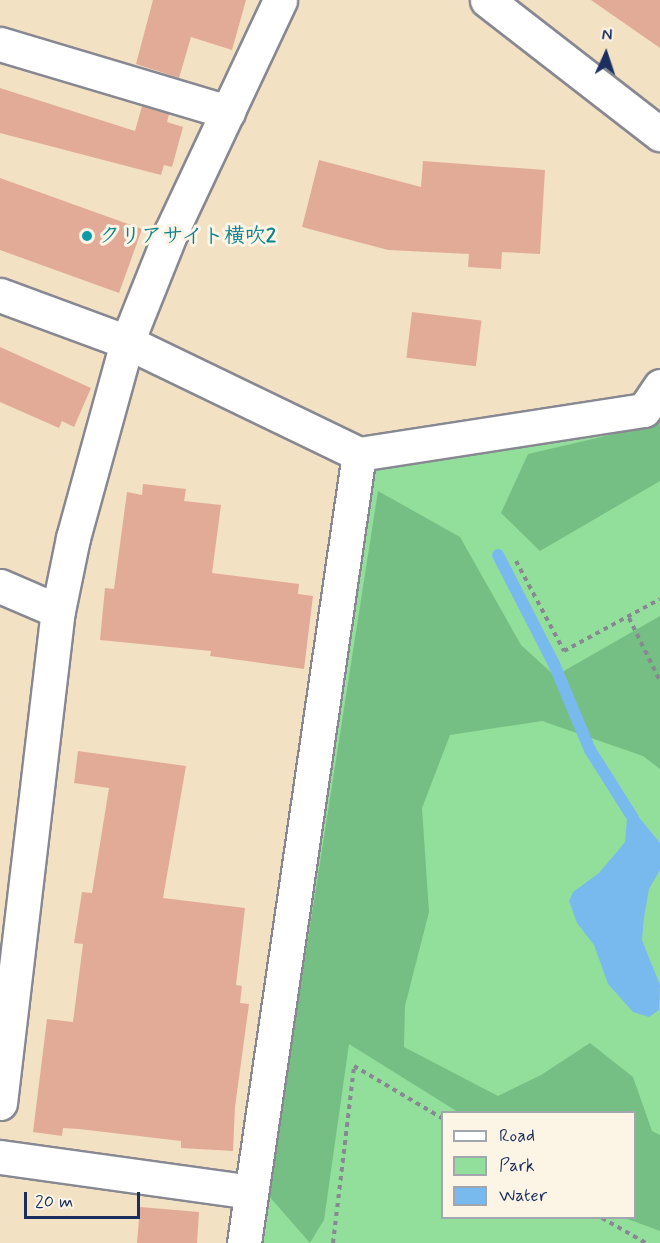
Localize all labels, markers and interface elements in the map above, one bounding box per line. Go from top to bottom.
north arrow [576,24,636,84]
text: N [601,25,613,46]
place label: クリアサイト横吹2 [99,223,277,249]
marker: クリアサイト横吹2 [80,229,94,243]
legend [441,1111,636,1219]
text: Road [499,1124,535,1148]
text: Park [499,1154,535,1178]
scale bar [27,1180,142,1218]
text: Water [499,1184,547,1208]
text: 20 m [35,1190,73,1214]

